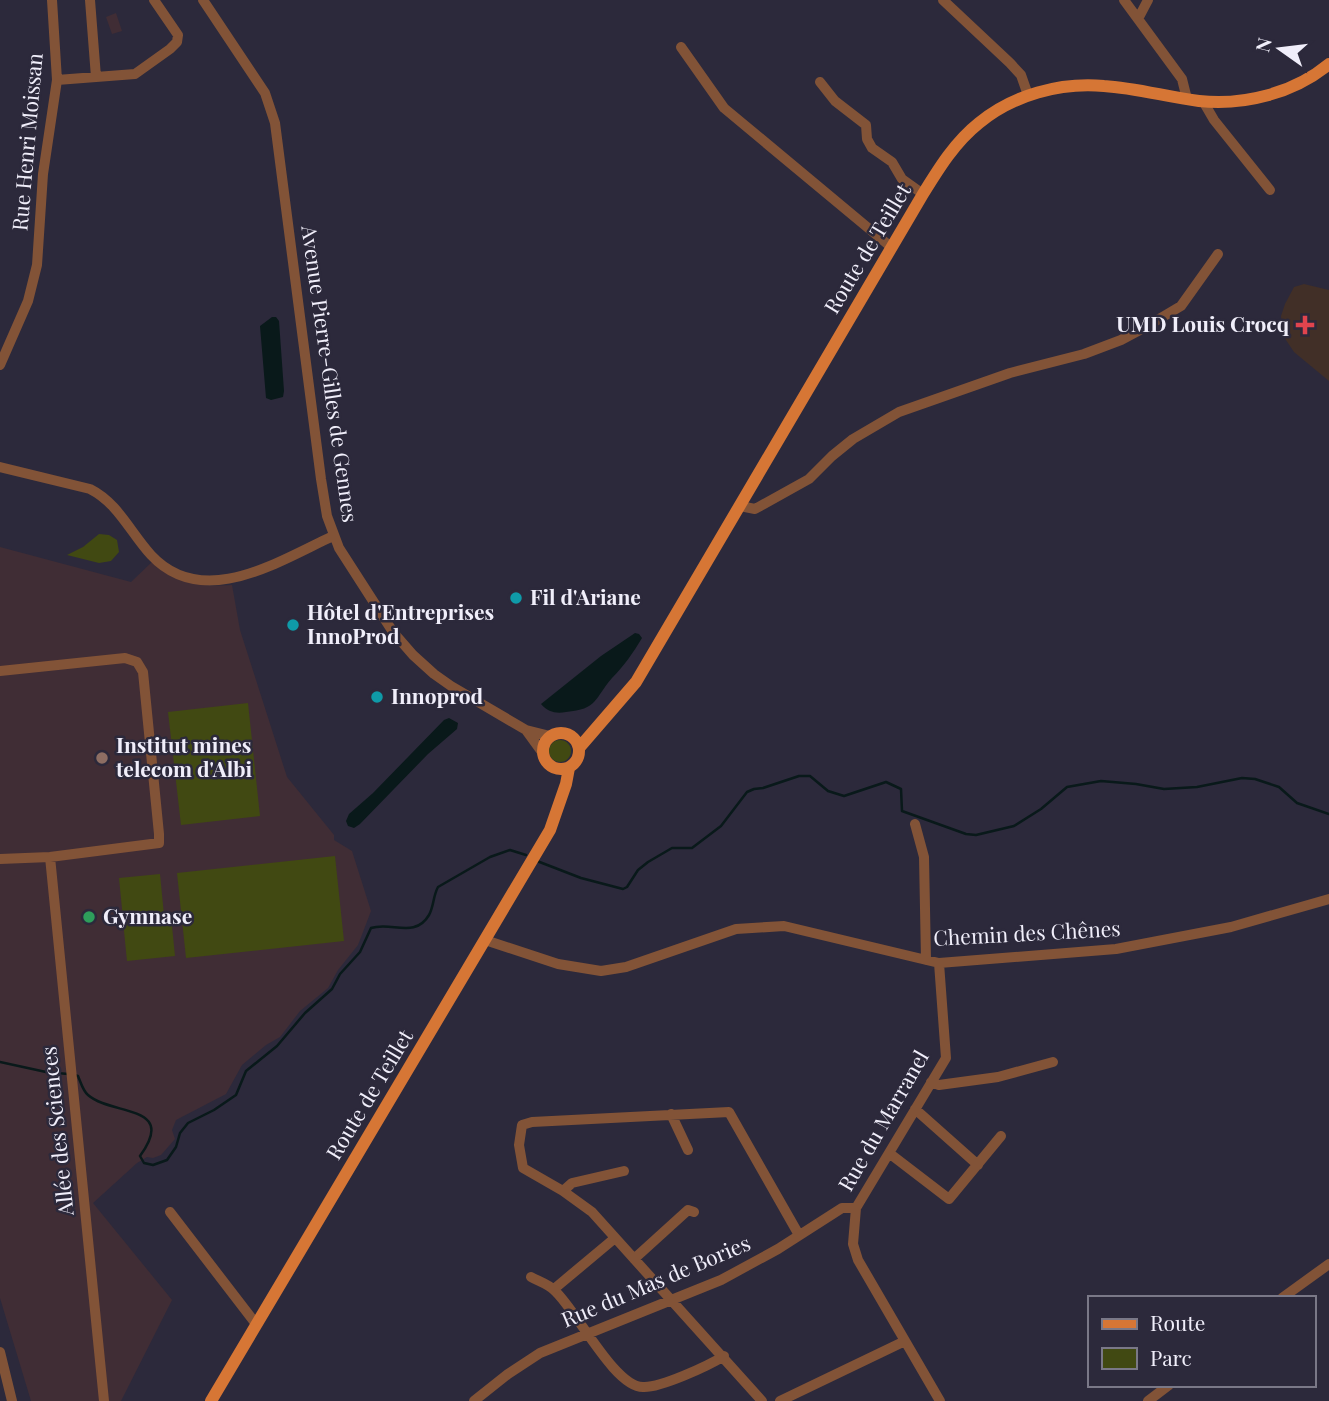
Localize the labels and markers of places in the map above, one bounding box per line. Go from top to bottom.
place label: UMD Louis Crocq [1116,309,1290,337]
marker: UMD Louis Crocq [1295,315,1315,335]
place label: Fil d'Ariane [530,582,641,610]
marker: Fil d'Ariane [508,590,524,606]
place label: Hôtel d'Entreprises InnoProd [307,597,494,649]
marker: Hôtel d'Entreprises InnoProd [285,617,301,633]
place label: Innoprod [391,681,484,709]
marker: Innoprod [369,689,385,705]
place label: Institut mines telecom d'Albi [115,730,253,782]
marker: Institut mines telecom d'Albi [94,750,110,766]
place label: Gymnase [103,901,192,929]
marker: Gymnase [81,909,97,925]

